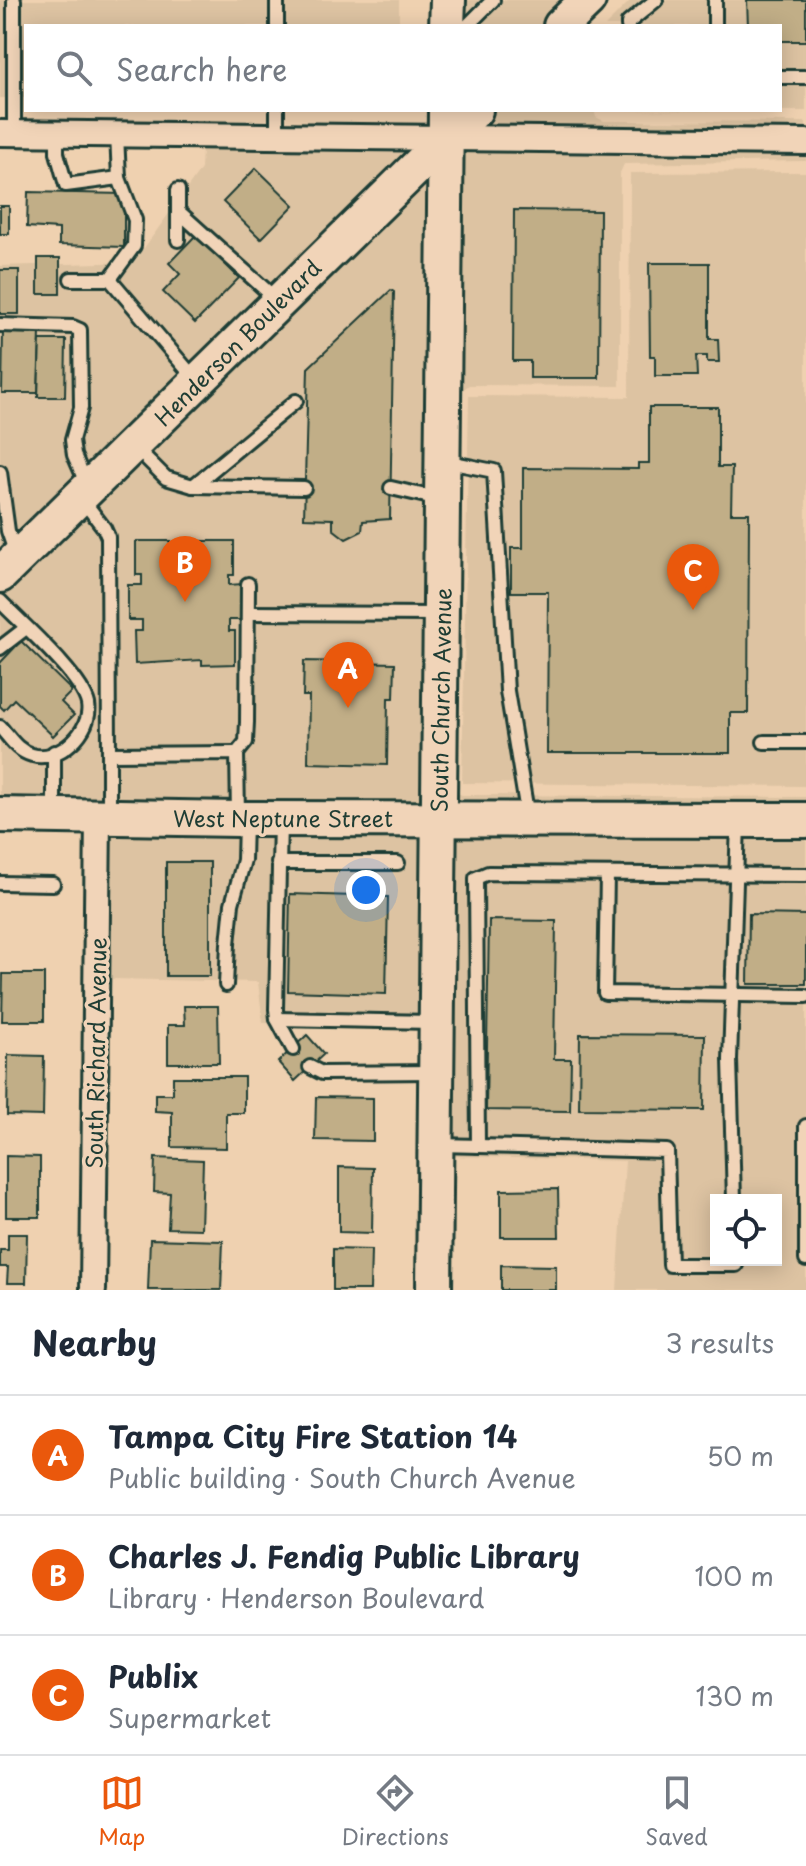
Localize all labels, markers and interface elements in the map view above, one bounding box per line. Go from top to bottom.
search box [24,24,782,112]
icon: search [52,46,96,90]
text: Search here [116,46,288,91]
street label: Henderson Boulevard [146,251,328,433]
pin: B [159,536,211,602]
pin: C [667,544,719,610]
street label: South Church Avenue [422,587,458,813]
pin: A [322,642,374,708]
street label: West Neptune Street [173,801,393,834]
your location [346,870,386,910]
street label: South Richard Avenue [76,937,114,1169]
map controls [710,1194,782,1266]
button: locate [710,1194,782,1266]
text: Nearby [32,1316,157,1368]
text: 3 results [666,1323,774,1362]
text: Tampa City Fire Station 14 [108,1413,517,1458]
text: A [48,1436,68,1475]
text: 50 m [707,1436,774,1475]
text: Public building · South Church Avenue [108,1458,576,1497]
text: Charles J. Fendig Public Library [108,1533,580,1578]
text: B [49,1556,67,1595]
text: 100 m [694,1556,774,1595]
text: Library · Henderson Boulevard [108,1578,485,1617]
text: Publix [108,1653,198,1698]
text: C [48,1676,68,1715]
text: 130 m [695,1676,774,1715]
text: Supermarket [108,1698,271,1737]
tab: Map [98,1771,145,1852]
tab: Directions [342,1771,449,1852]
tab: Saved [645,1771,708,1852]

